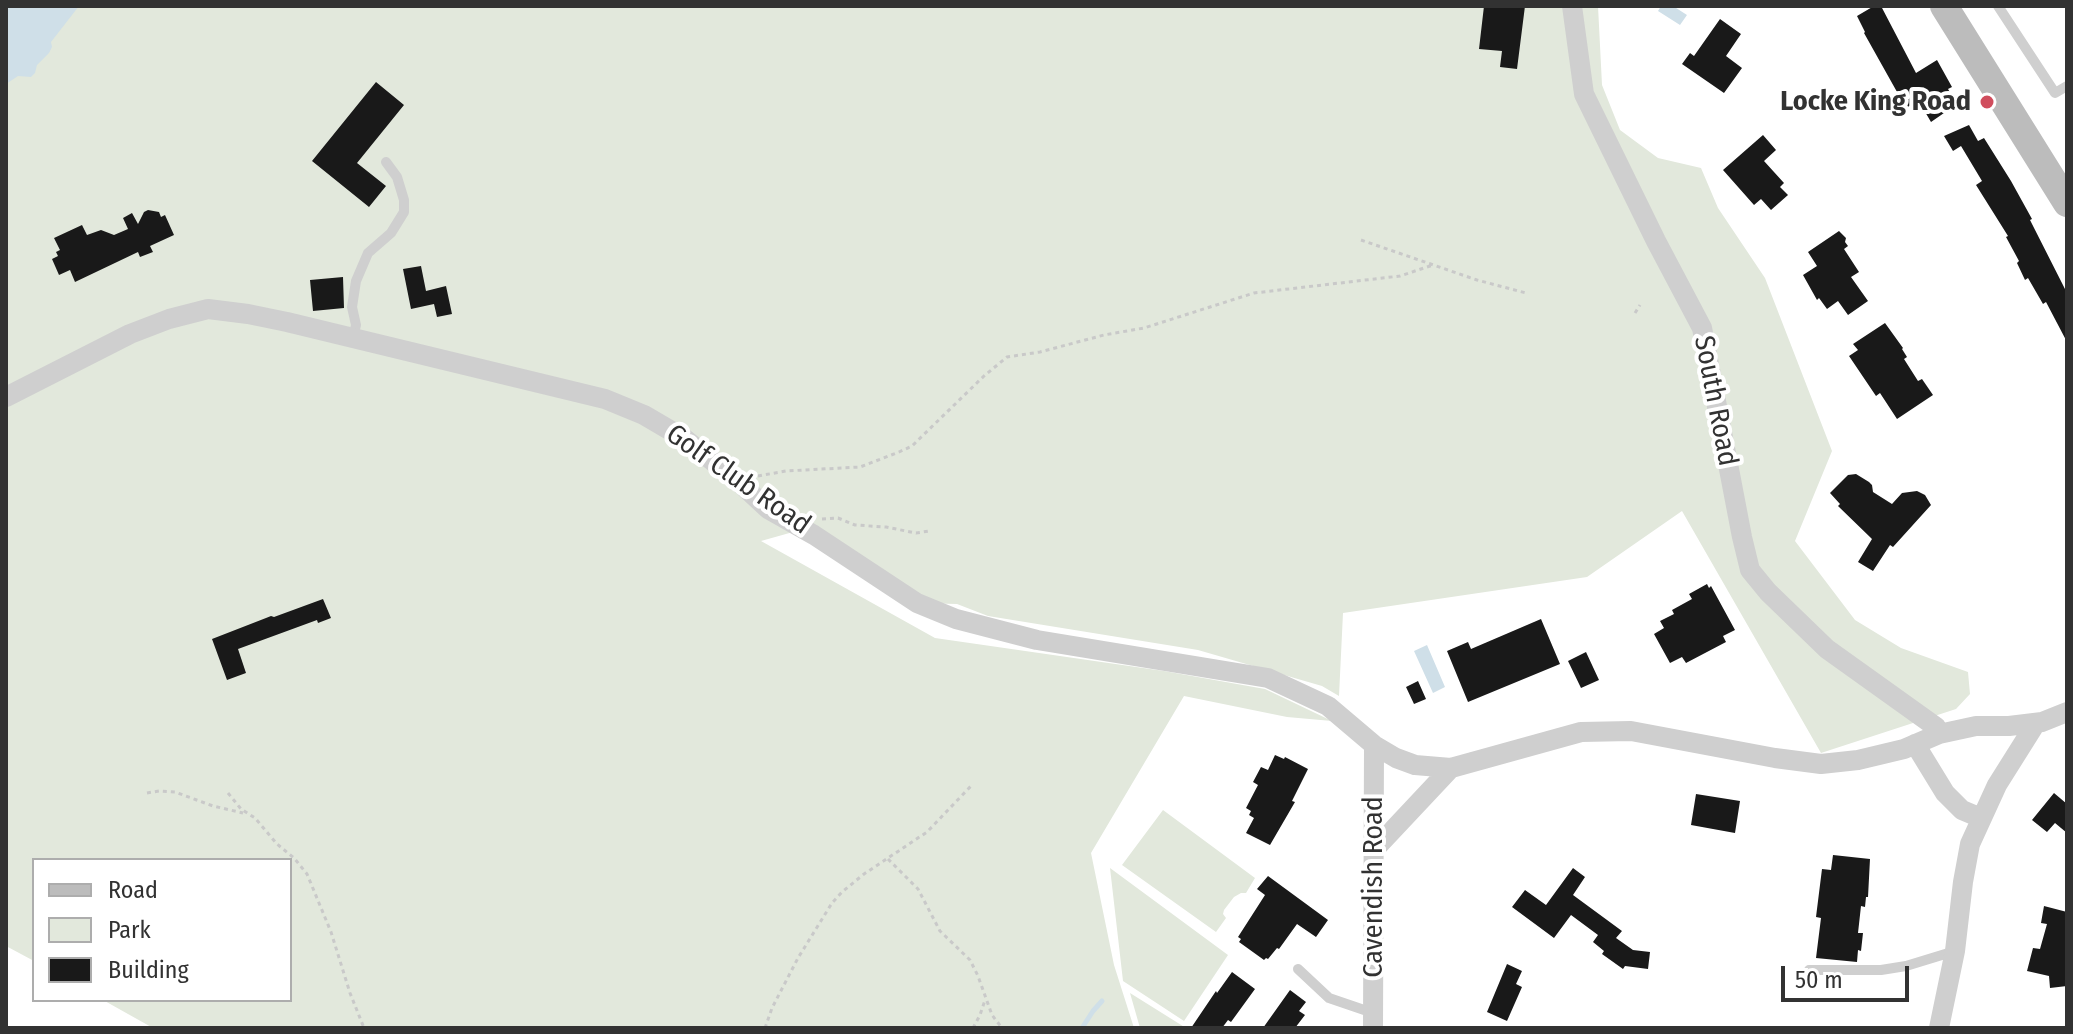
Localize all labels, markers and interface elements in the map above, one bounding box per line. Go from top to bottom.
place label: Locke King Road [1780,85,1971,119]
marker: Locke King Road [1978,93,1996,111]
street label: South Road [1686,333,1744,469]
street label: Golf Club Road [659,418,817,542]
street label: Cavendish Road [1357,796,1391,978]
legend [32,858,292,1002]
text: Road [108,876,158,904]
text: Park [108,916,151,944]
scale bar [1785,950,1913,1000]
text: Building [108,956,189,984]
text: 50 m [1795,966,1843,994]

